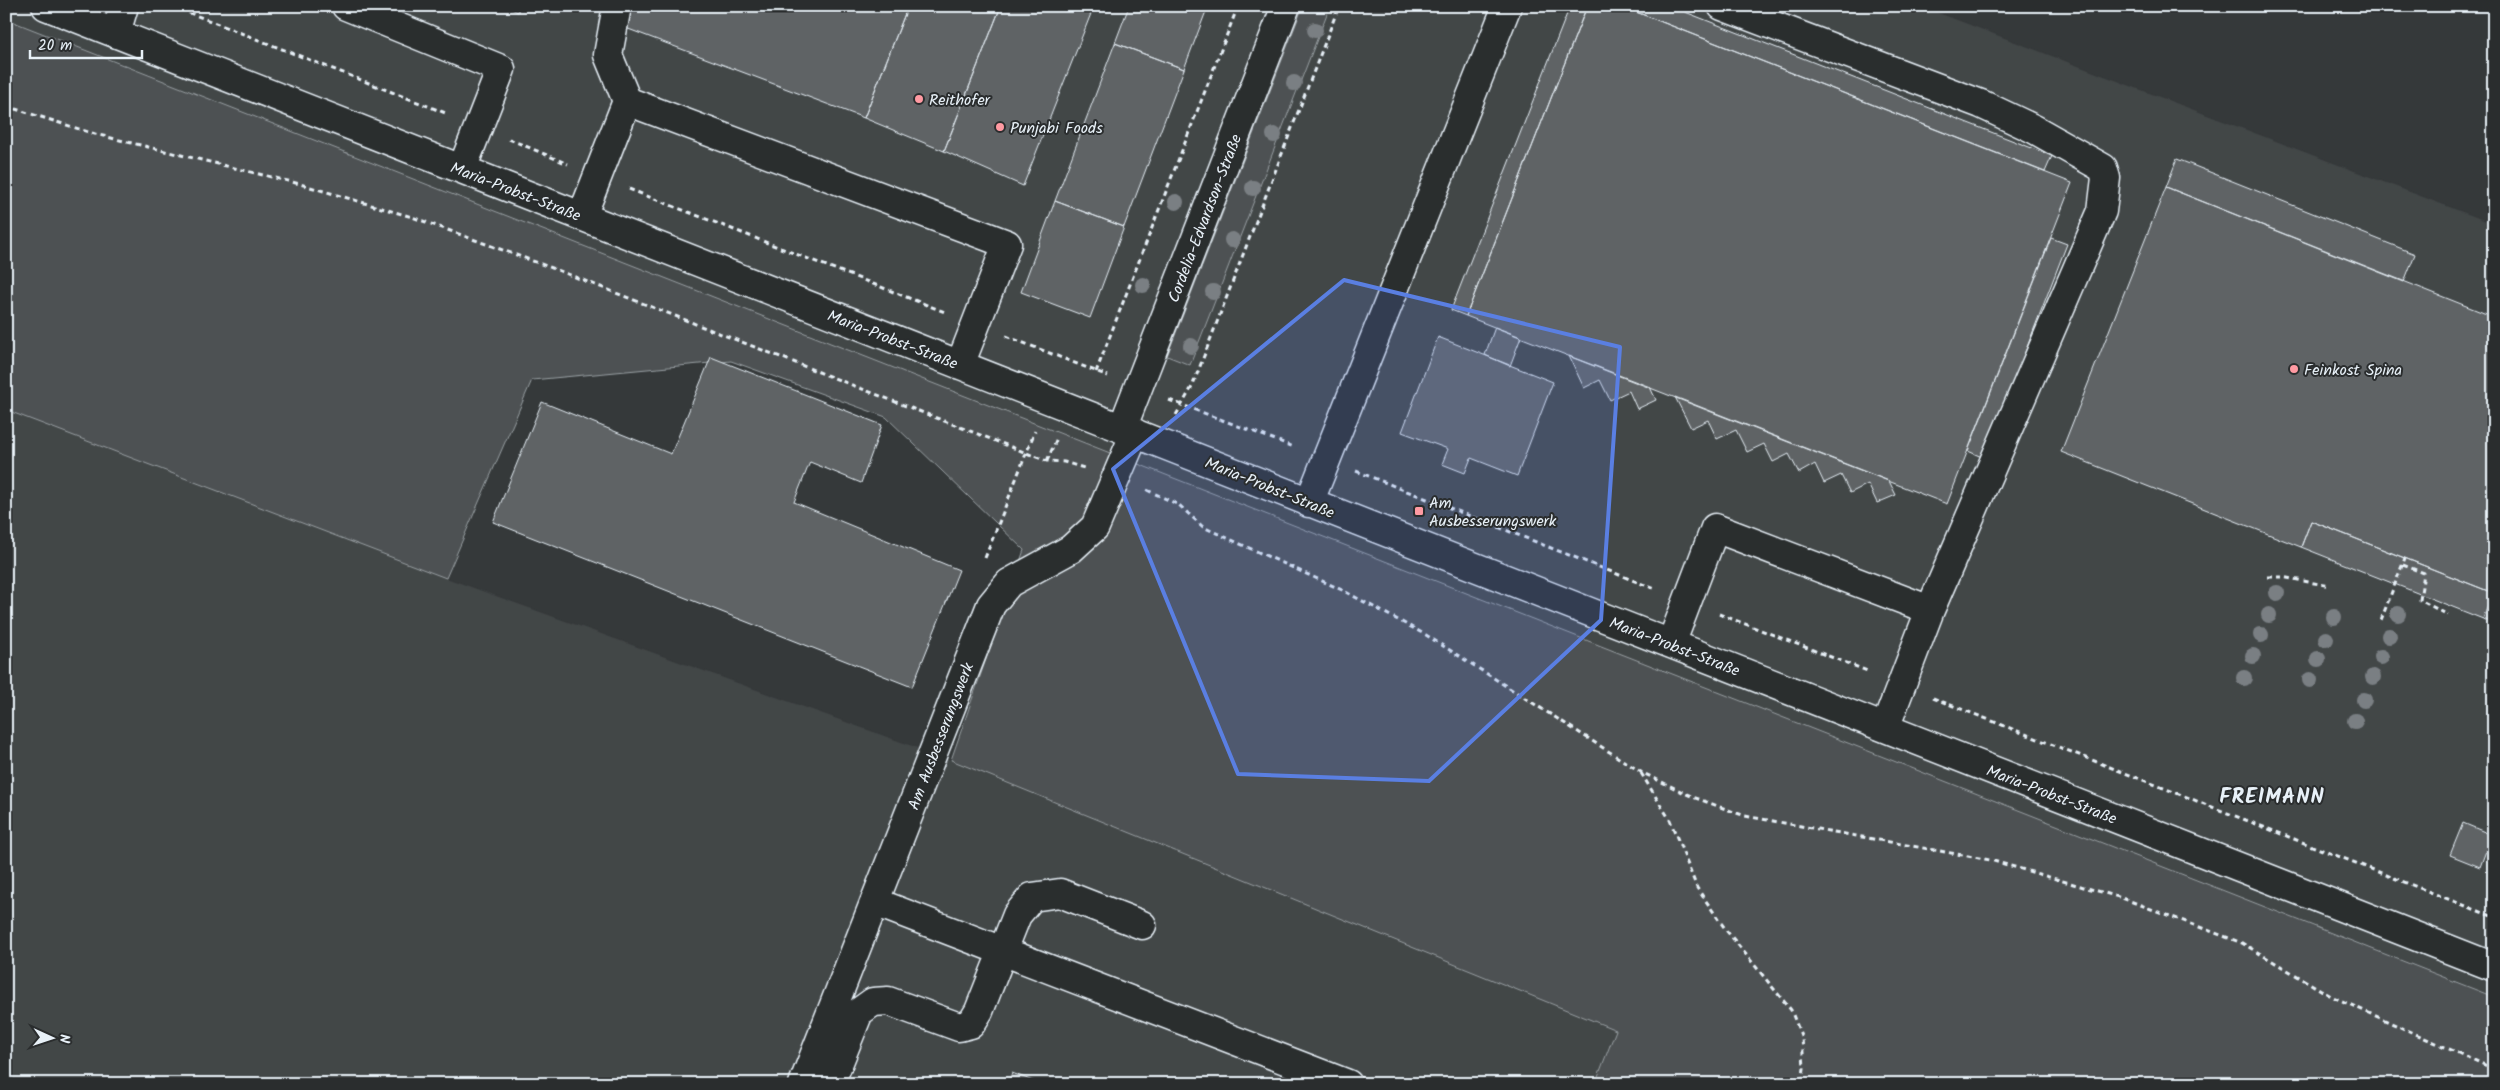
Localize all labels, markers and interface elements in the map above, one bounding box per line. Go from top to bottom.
scale bar [30,28,142,60]
text: 20 m [38,34,72,58]
place label: Reithofer [929,88,992,113]
marker: Reithofer [913,93,925,105]
place label: Punjabi Foods [1010,116,1103,141]
marker: Punjabi Foods [994,121,1006,133]
street label: Cordelia-Edvardson-Straße [1162,131,1249,306]
street label: Maria-Probst-Straße [447,156,584,229]
street label: Maria-Probst-Straße [824,304,961,377]
place label: Feinkost Spina [2304,358,2402,383]
marker: Feinkost Spina [2288,363,2300,375]
street label: Maria-Probst-Straße [1201,451,1338,526]
place label: Am Ausbesserungswerk [1429,491,1557,534]
marker: Am Ausbesserungswerk [1413,505,1425,517]
street label: Maria-Probst-Straße [1606,611,1743,684]
street label: Am Ausbesserungswerk [902,659,981,814]
street label: Maria-Probst-Straße [1983,759,2120,832]
district label: FREIMANN [2219,781,2325,814]
north arrow [28,1012,78,1062]
text: N [53,1034,75,1044]

